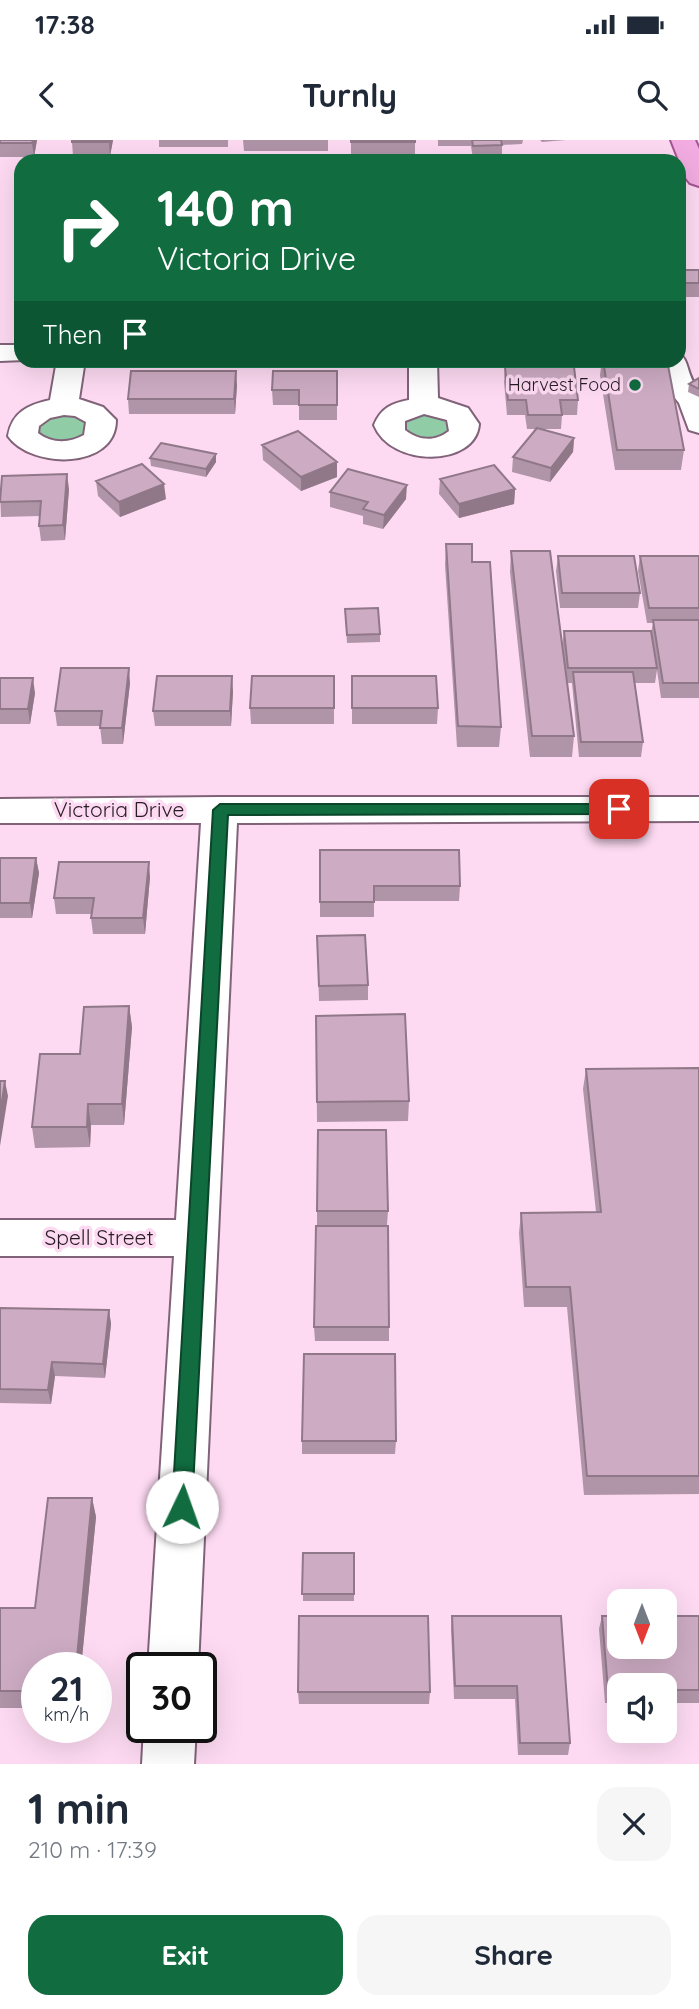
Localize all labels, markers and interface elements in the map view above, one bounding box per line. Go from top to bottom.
text: 17:38 [35,8,95,41]
text: Turnly [302,75,397,115]
icon: back [28,76,66,114]
icon: search [633,76,671,114]
text: 140 m [157,177,294,238]
icon: right [42,182,133,273]
text: Victoria Drive [157,238,356,278]
icon: arrive [116,315,154,353]
text: Then [42,318,102,351]
place label: Harvest Food [508,373,621,396]
marker: Harvest Food [627,377,643,393]
pin [589,779,649,839]
icon: arrive [600,790,638,828]
street label: Victoria Drive [54,796,184,822]
street label: Spell Street [44,1224,154,1250]
position arrow [145,1470,219,1544]
north arrow [607,1589,677,1659]
map controls [607,1589,677,1743]
speed limit sign: 30 [126,1652,217,1743]
text: 21 [50,1666,83,1710]
button: sound [607,1673,677,1743]
text: km/h [44,1703,89,1726]
text: 1 min [28,1782,130,1835]
button: close [597,1787,671,1861]
text: 210 m · 17:39 [28,1835,157,1864]
button: Exit [28,1915,343,1995]
button: Share [357,1915,671,1995]

